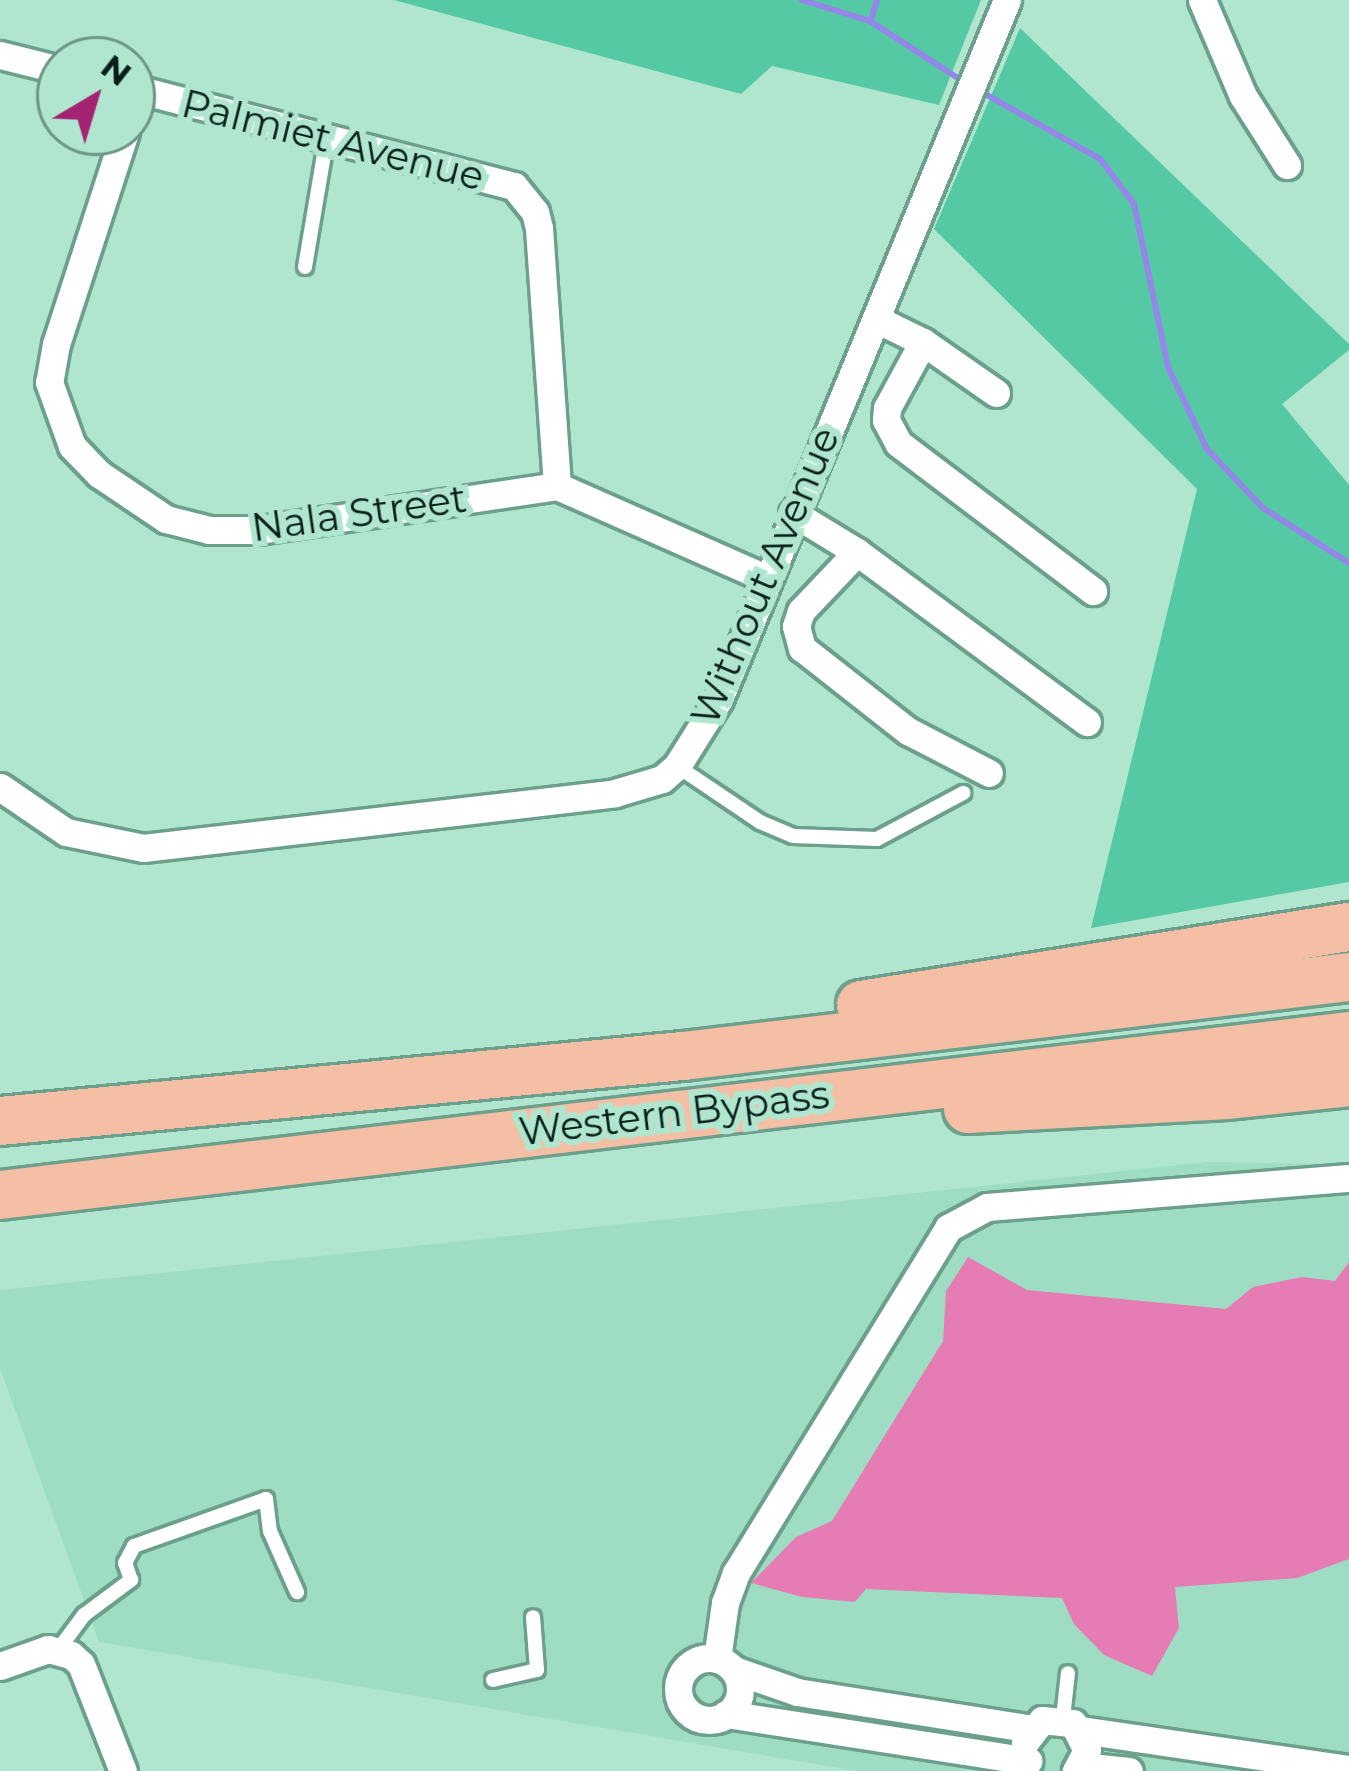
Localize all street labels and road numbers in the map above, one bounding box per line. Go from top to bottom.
street label: Palmiet Avenue [177,80,489,200]
street label: Without Avenue [681,420,849,732]
street label: Nala Street [249,475,469,551]
street label: Western Bypass [516,1071,832,1155]

